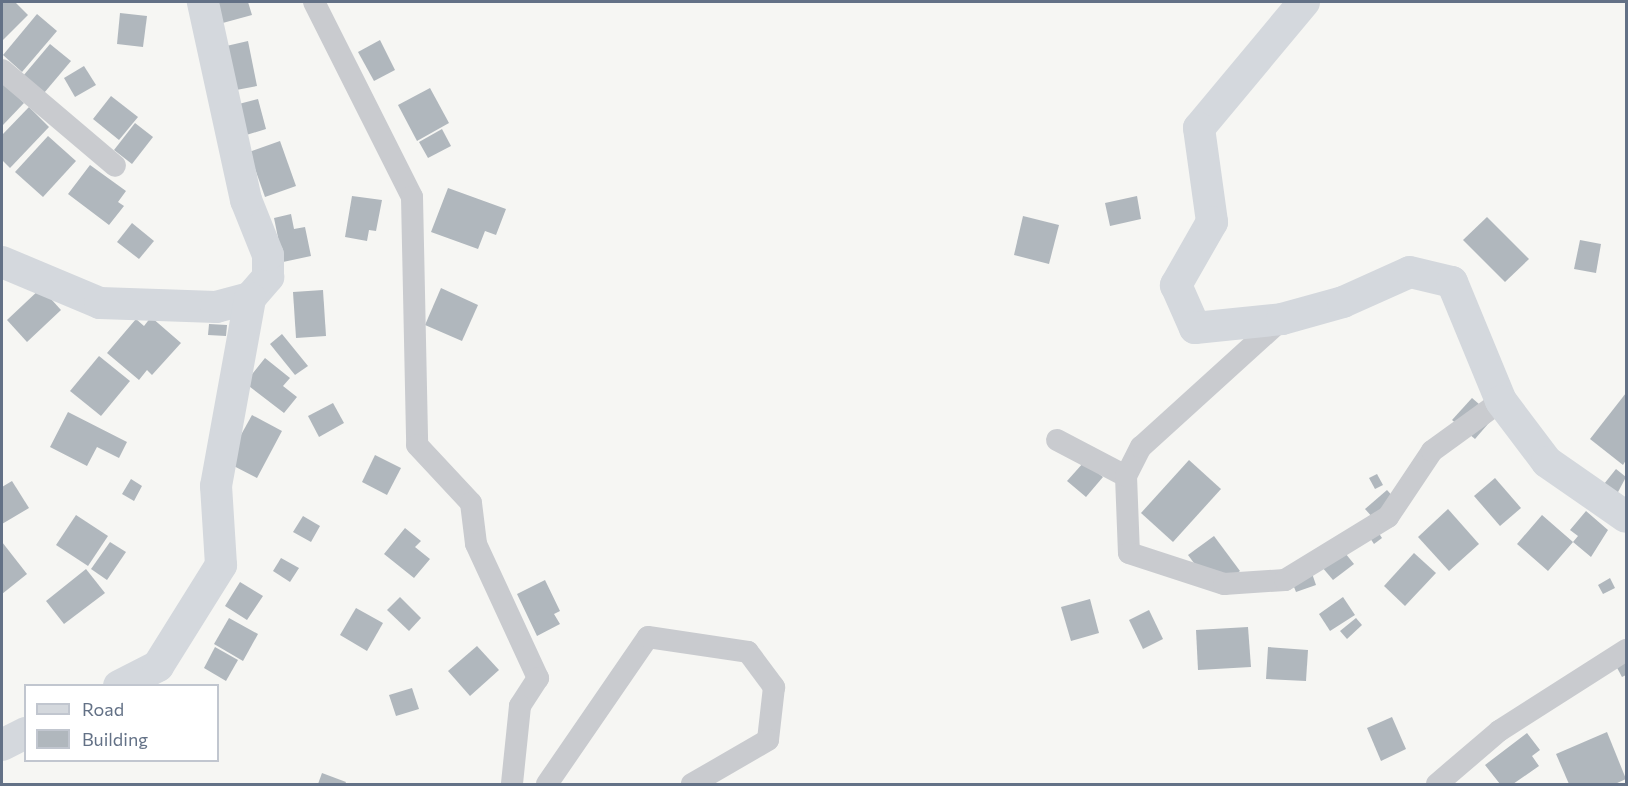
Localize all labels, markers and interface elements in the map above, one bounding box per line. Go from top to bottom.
legend [24,684,219,762]
text: Road [82,698,124,720]
text: Building [82,728,148,750]

